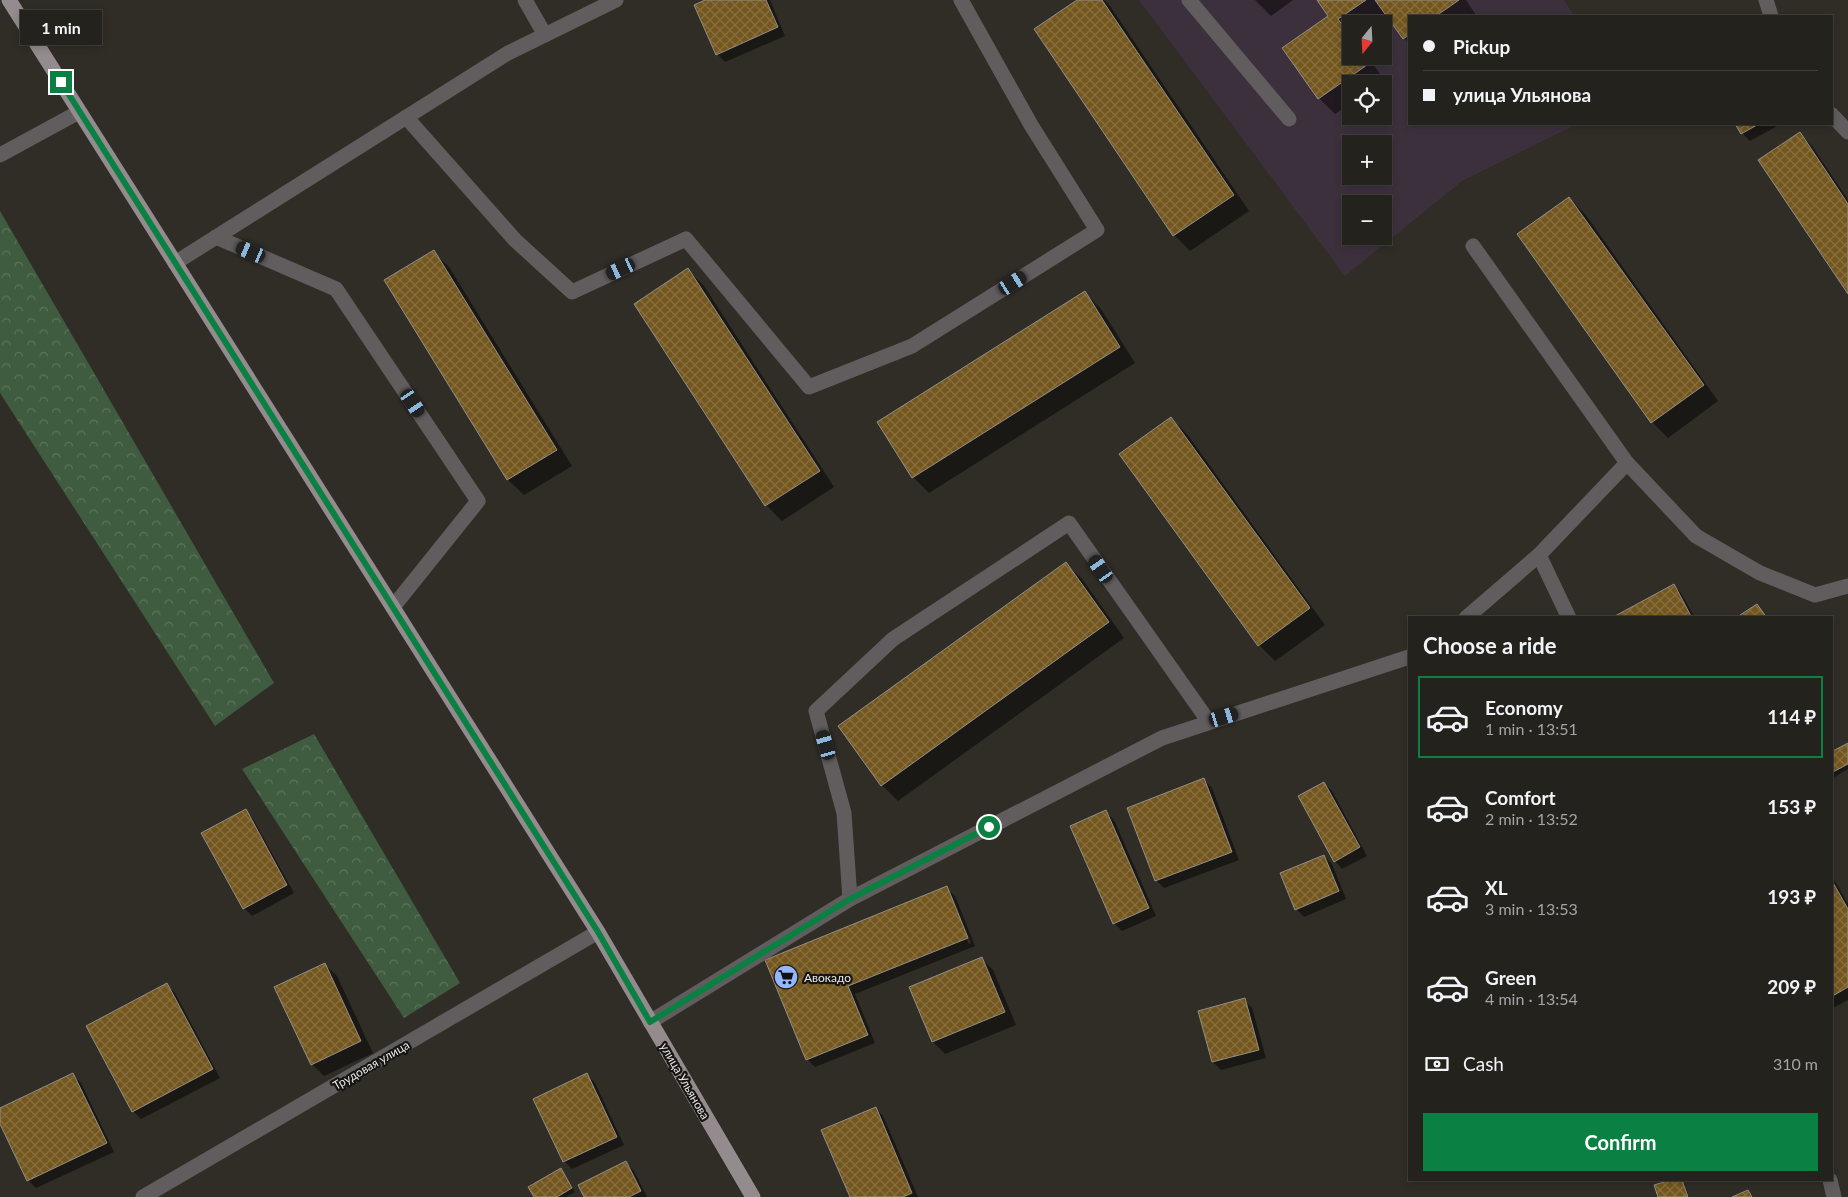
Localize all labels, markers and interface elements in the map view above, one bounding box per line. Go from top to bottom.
callout: 1 min [20,9,102,44]
north arrow [1342,15,1392,65]
map controls [1342,15,1392,245]
text: 1 min [41,18,81,37]
text: Pickup [1453,35,1510,58]
route end [50,71,72,93]
button: locate [1342,75,1392,125]
text: улица Ульянова [1453,83,1591,106]
button: + [1342,135,1392,185]
button: − [1342,195,1392,245]
car [234,239,267,265]
car [604,256,637,282]
car [996,269,1029,297]
car [398,386,427,420]
car [1086,552,1115,586]
text: Choose a ride [1423,632,1557,659]
icon: car [1425,695,1470,740]
text: Economy [1485,696,1563,719]
car [1207,705,1240,729]
text: 114 ₽ [1767,705,1816,728]
text: 1 min · 13:51 [1485,719,1578,738]
car [814,729,837,761]
icon: car [1425,785,1470,830]
text: Comfort [1485,786,1556,809]
text: 153 ₽ [1767,795,1816,818]
text: 2 min · 13:52 [1485,809,1578,828]
route start [978,816,1000,838]
icon: car [1425,875,1470,920]
text: XL [1485,876,1508,899]
text: 193 ₽ [1767,885,1816,908]
text: 3 min · 13:53 [1485,899,1578,918]
supermarket icon: Авокадо [773,964,799,990]
icon: car [1425,965,1470,1010]
text: Green [1485,966,1536,989]
place label: Авокадо [804,970,851,985]
text: 209 ₽ [1767,975,1816,998]
text: 4 min · 13:54 [1485,989,1578,1008]
street label: Трудовая улица [330,1037,412,1093]
street label: улица Ульянова [657,1040,713,1122]
icon: cash [1423,1050,1451,1078]
text: Cash [1463,1052,1504,1075]
text: 310 m [1773,1054,1818,1073]
button: Confirm [1423,1113,1818,1171]

